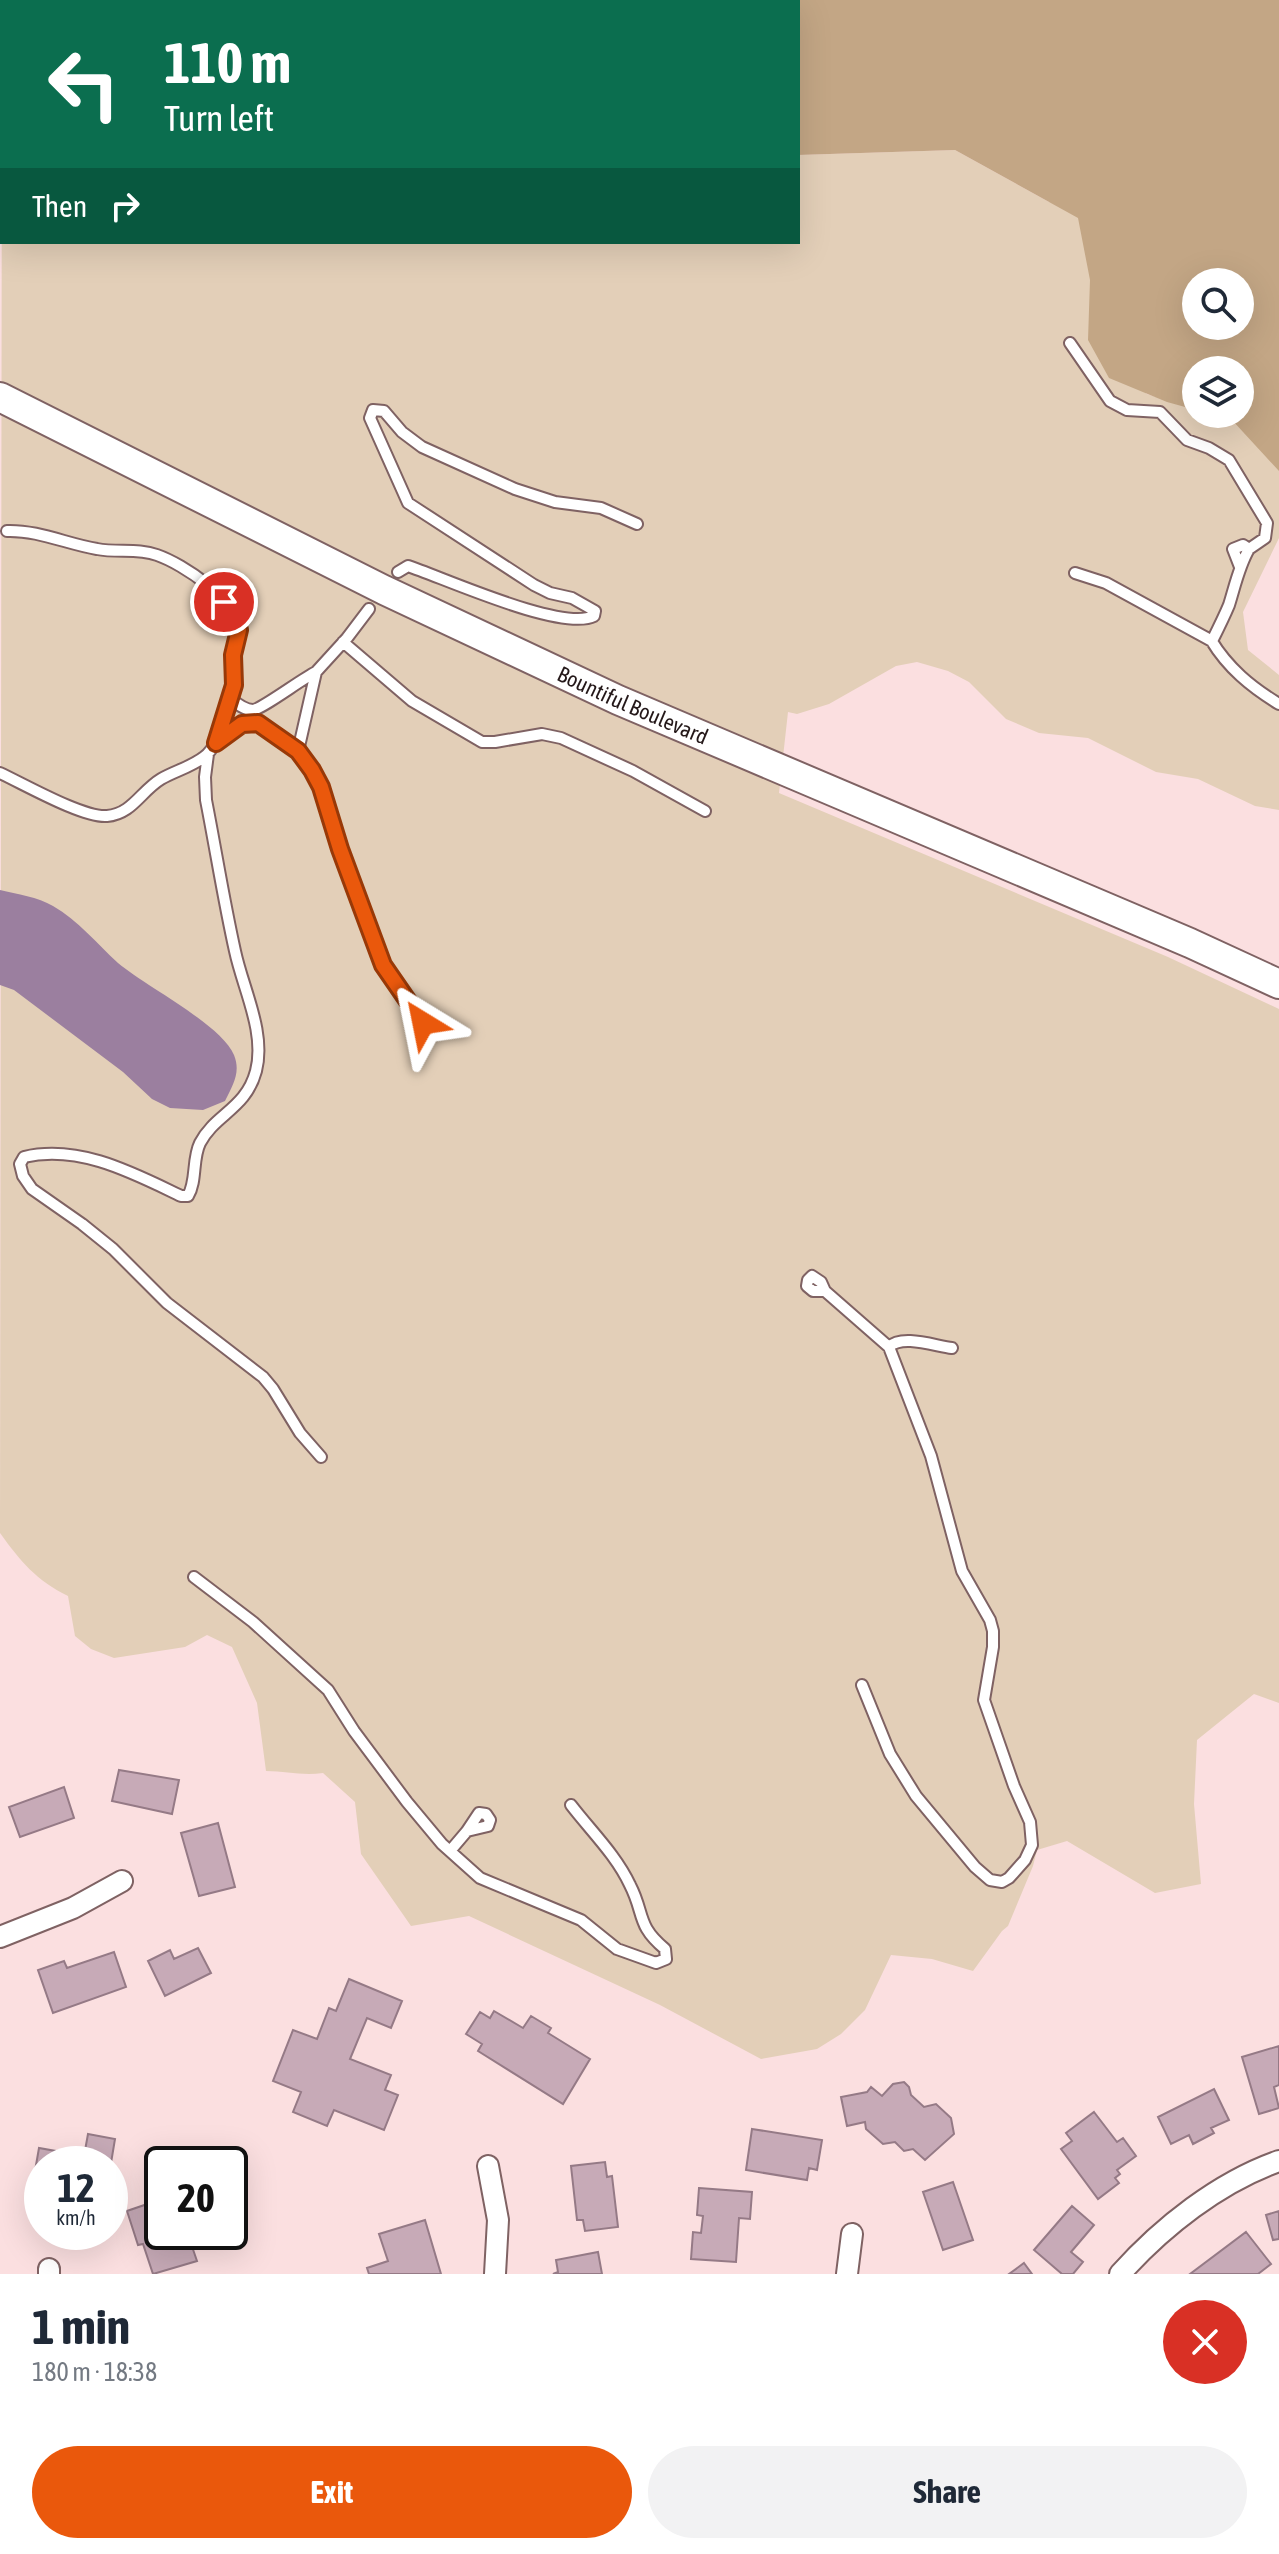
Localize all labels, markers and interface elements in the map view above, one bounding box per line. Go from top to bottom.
text: 110 m [164,31,291,95]
icon: left [32,32,136,136]
text: Turn left [164,97,274,139]
icon: right [103,184,147,228]
text: Then [32,189,87,223]
map controls [1182,268,1254,428]
button: search [1182,268,1254,340]
button: layers [1182,356,1254,428]
pin [190,568,258,636]
icon: arrive [202,580,246,624]
street label: Bountiful Boulevard [553,660,712,750]
position arrow [381,981,465,1065]
speed limit sign: 20 [144,2146,248,2250]
text: 12 [57,2165,95,2210]
text: km/h [56,2206,96,2229]
text: 1 min [32,2299,130,2354]
button: close [1163,2300,1247,2384]
text: 180 m · 18:38 [32,2357,157,2387]
button: Exit [32,2446,632,2538]
button: Share [648,2446,1247,2538]

